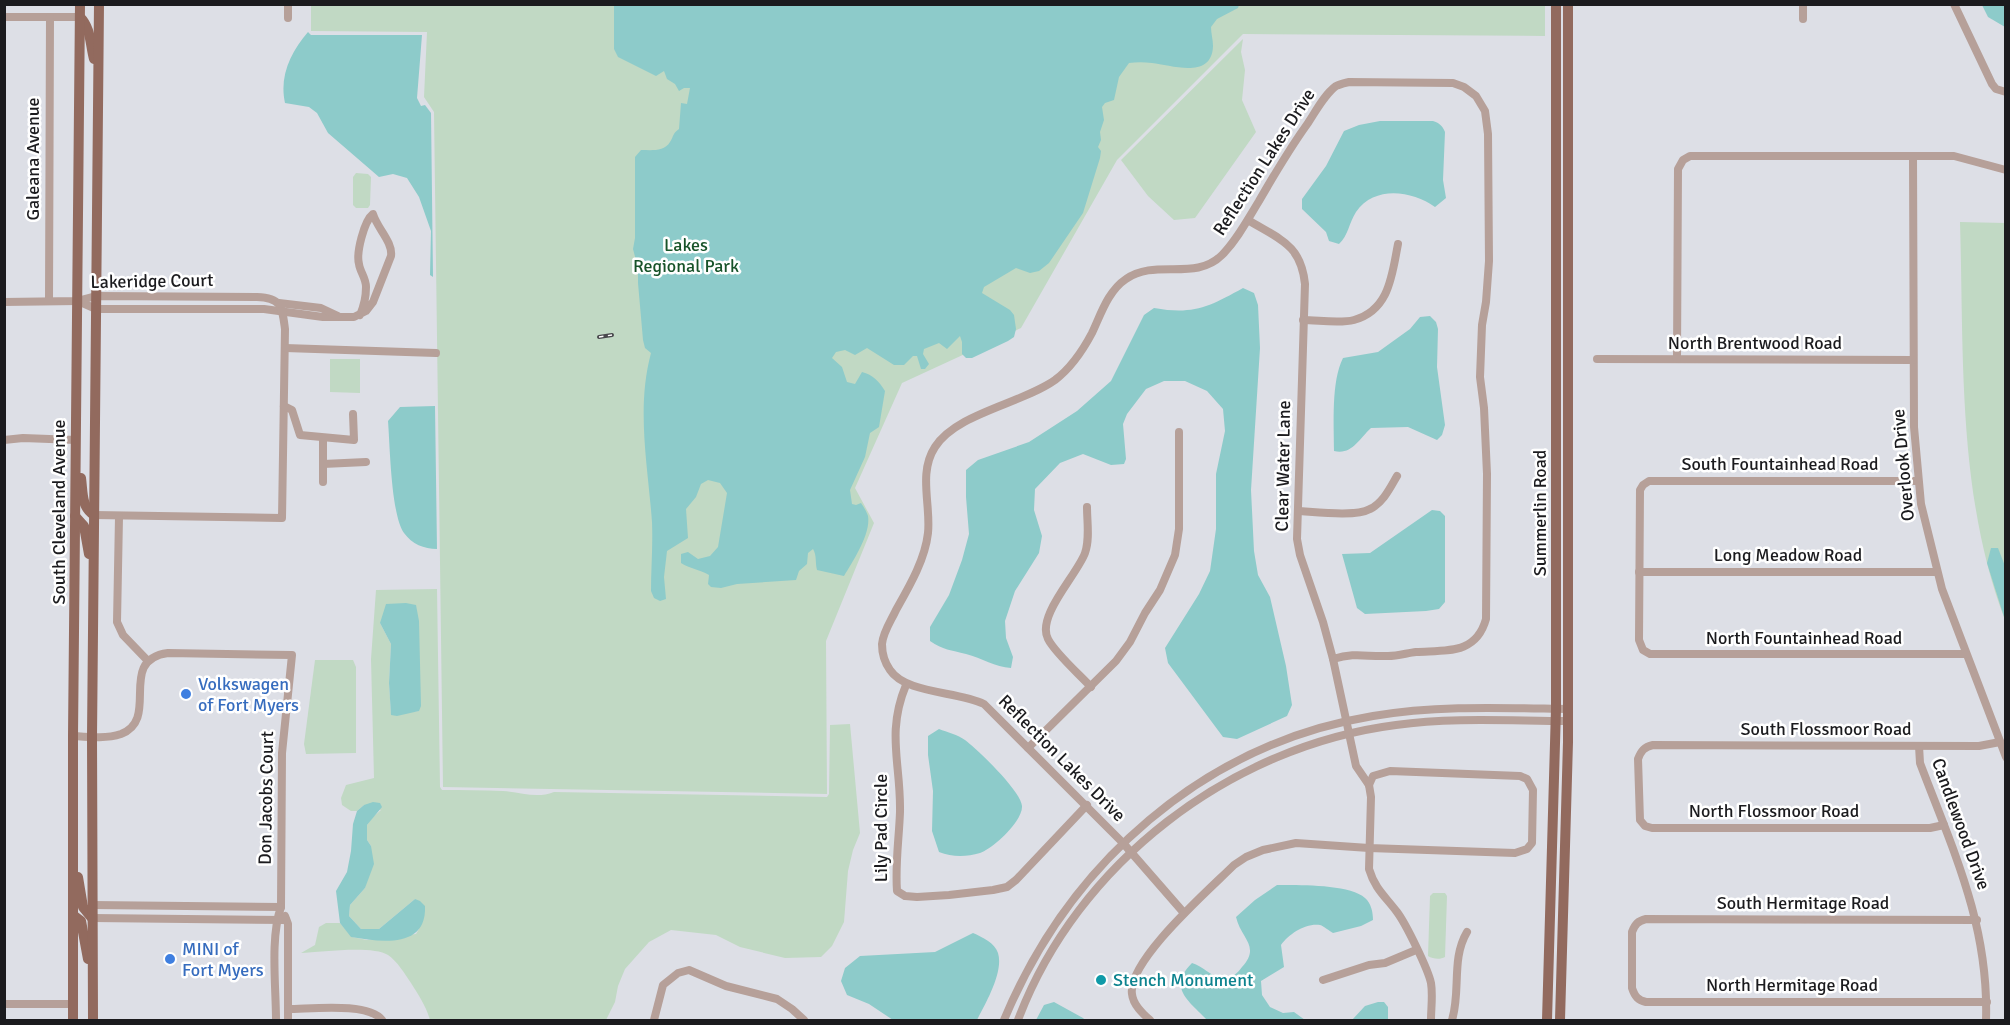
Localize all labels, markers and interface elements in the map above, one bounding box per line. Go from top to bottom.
street label: Reflection Lakes Drive [1208,84,1320,240]
street label: Galeana Avenue [22,97,44,221]
park label: Lakes Regional Park [633,234,739,277]
street label: Lakeridge Court [90,269,214,293]
street label: North Brentwood Road [1668,332,1842,354]
street label: Clear Water Lane [1271,400,1295,532]
street label: Overlook Drive [1887,408,1919,522]
street label: South Cleveland Avenue [48,419,70,605]
street label: Summerlin Road [1529,450,1551,576]
street label: South Fountainhead Road [1681,453,1879,475]
street label: Long Meadow Road [1714,544,1862,566]
street label: North Fountainhead Road [1706,627,1902,649]
place label: Volkswagen of Fort Myers [198,673,299,716]
marker: Volkswagen of Fort Myers [179,687,193,701]
street label: Reflection Lakes Drive [994,690,1130,826]
street label: South Flossmoor Road [1740,718,1912,740]
street label: Don Jacobs Court [254,731,278,865]
street label: Candlewood Drive [1927,755,1995,893]
street label: Lily Pad Circle [870,774,892,882]
street label: North Flossmoor Road [1689,800,1859,822]
street label: South Hermitage Road [1717,892,1889,914]
place label: MINI of Fort Myers [182,938,264,981]
marker: MINI of Fort Myers [163,952,177,966]
place label: Stench Monument [1113,969,1253,991]
marker: Stench Monument [1094,973,1108,987]
street label: North Hermitage Road [1706,974,1878,996]

